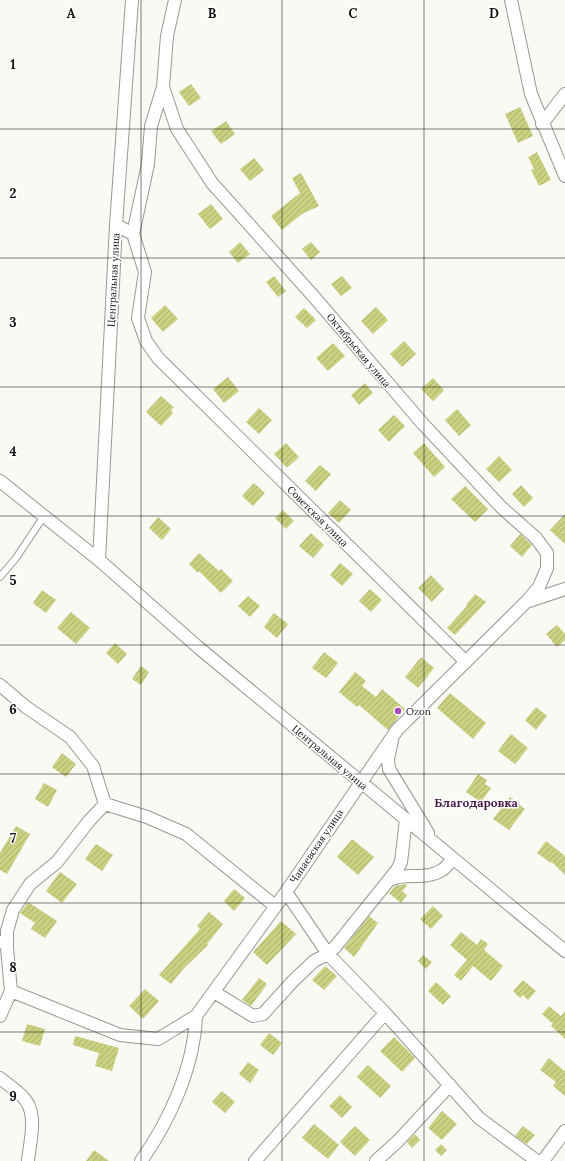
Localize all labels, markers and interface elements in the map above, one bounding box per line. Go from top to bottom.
text: A [67,5,76,22]
text: B [208,5,217,22]
text: C [349,5,358,22]
text: D [489,5,499,22]
text: 1 [10,56,16,73]
text: 2 [10,185,17,202]
street label: Центральная улица [105,233,122,328]
street label: Октябрьская улица [324,311,393,390]
text: 3 [9,314,17,331]
text: 4 [9,443,17,460]
street label: Советская улица [284,483,351,550]
text: 5 [9,572,17,589]
text: 6 [9,701,17,718]
place label: Ozon [406,705,431,718]
marker: Ozon [393,706,403,716]
street label: Центральная улица [289,722,370,793]
district label: Благодаровка [434,795,519,810]
street label: Чапаевская улица [287,807,346,886]
text: 7 [10,830,16,847]
text: 8 [9,959,17,976]
text: 9 [9,1088,17,1105]

